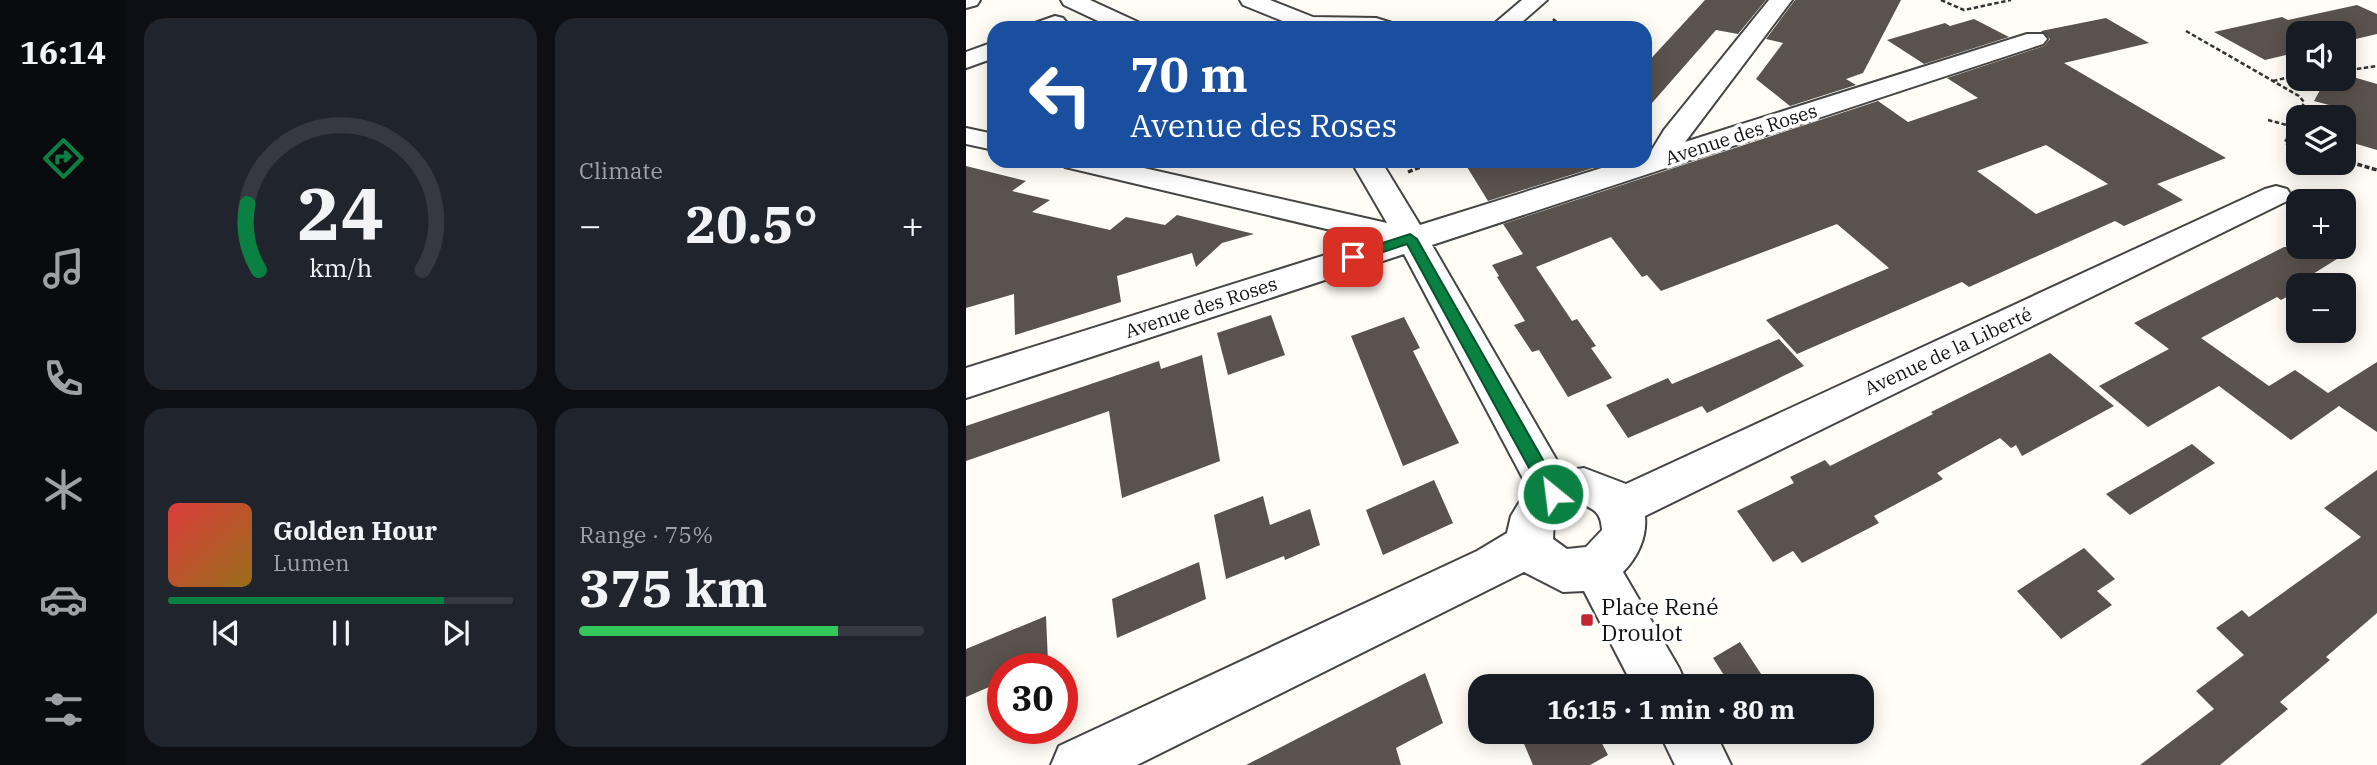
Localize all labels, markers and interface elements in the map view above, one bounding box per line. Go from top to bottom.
map controls [2286,21,2356,343]
button: sound [2286,21,2356,91]
text: 16:14 [20,31,106,73]
text: 70 m [1130,42,1248,105]
icon: left [1015,49,1106,140]
street label: Avenue des Roses [1662,98,1820,170]
text: Avenue des Roses [1130,104,1397,146]
button: layers [2286,105,2356,175]
icon: directions [39,134,88,183]
text: Climate [579,155,663,185]
text: 24 [297,165,384,260]
button: + [2286,189,2356,259]
text: 20.5° [685,190,818,257]
text: − [579,200,602,249]
text: + [901,200,924,249]
pin [1323,227,1383,287]
icon: arrive [1334,238,1372,276]
icon: music [39,244,88,293]
text: km/h [309,251,372,284]
street label: Avenue des Roses [1122,271,1280,343]
button: − [2286,273,2356,343]
street label: Avenue de la Liberté [1860,302,2036,400]
icon: phone [39,354,88,403]
position arrow [1516,457,1590,531]
icon: climate [39,465,88,514]
text: Golden Hour [273,513,437,547]
text: Range · 75% [579,519,713,549]
text: Lumen [273,547,350,577]
text: 375 km [579,554,768,621]
icon: car [39,575,88,624]
place label: Place René Droulot [1601,591,1719,647]
marker: Place René Droulot [1579,612,1595,628]
icon: previous [207,614,245,652]
icon: pause [322,614,360,652]
icon: next [437,614,475,652]
speed limit sign: 30 [987,653,1078,744]
icon: filters [39,685,88,734]
text: 16:15 · 1 min · 80 m [1547,692,1795,726]

